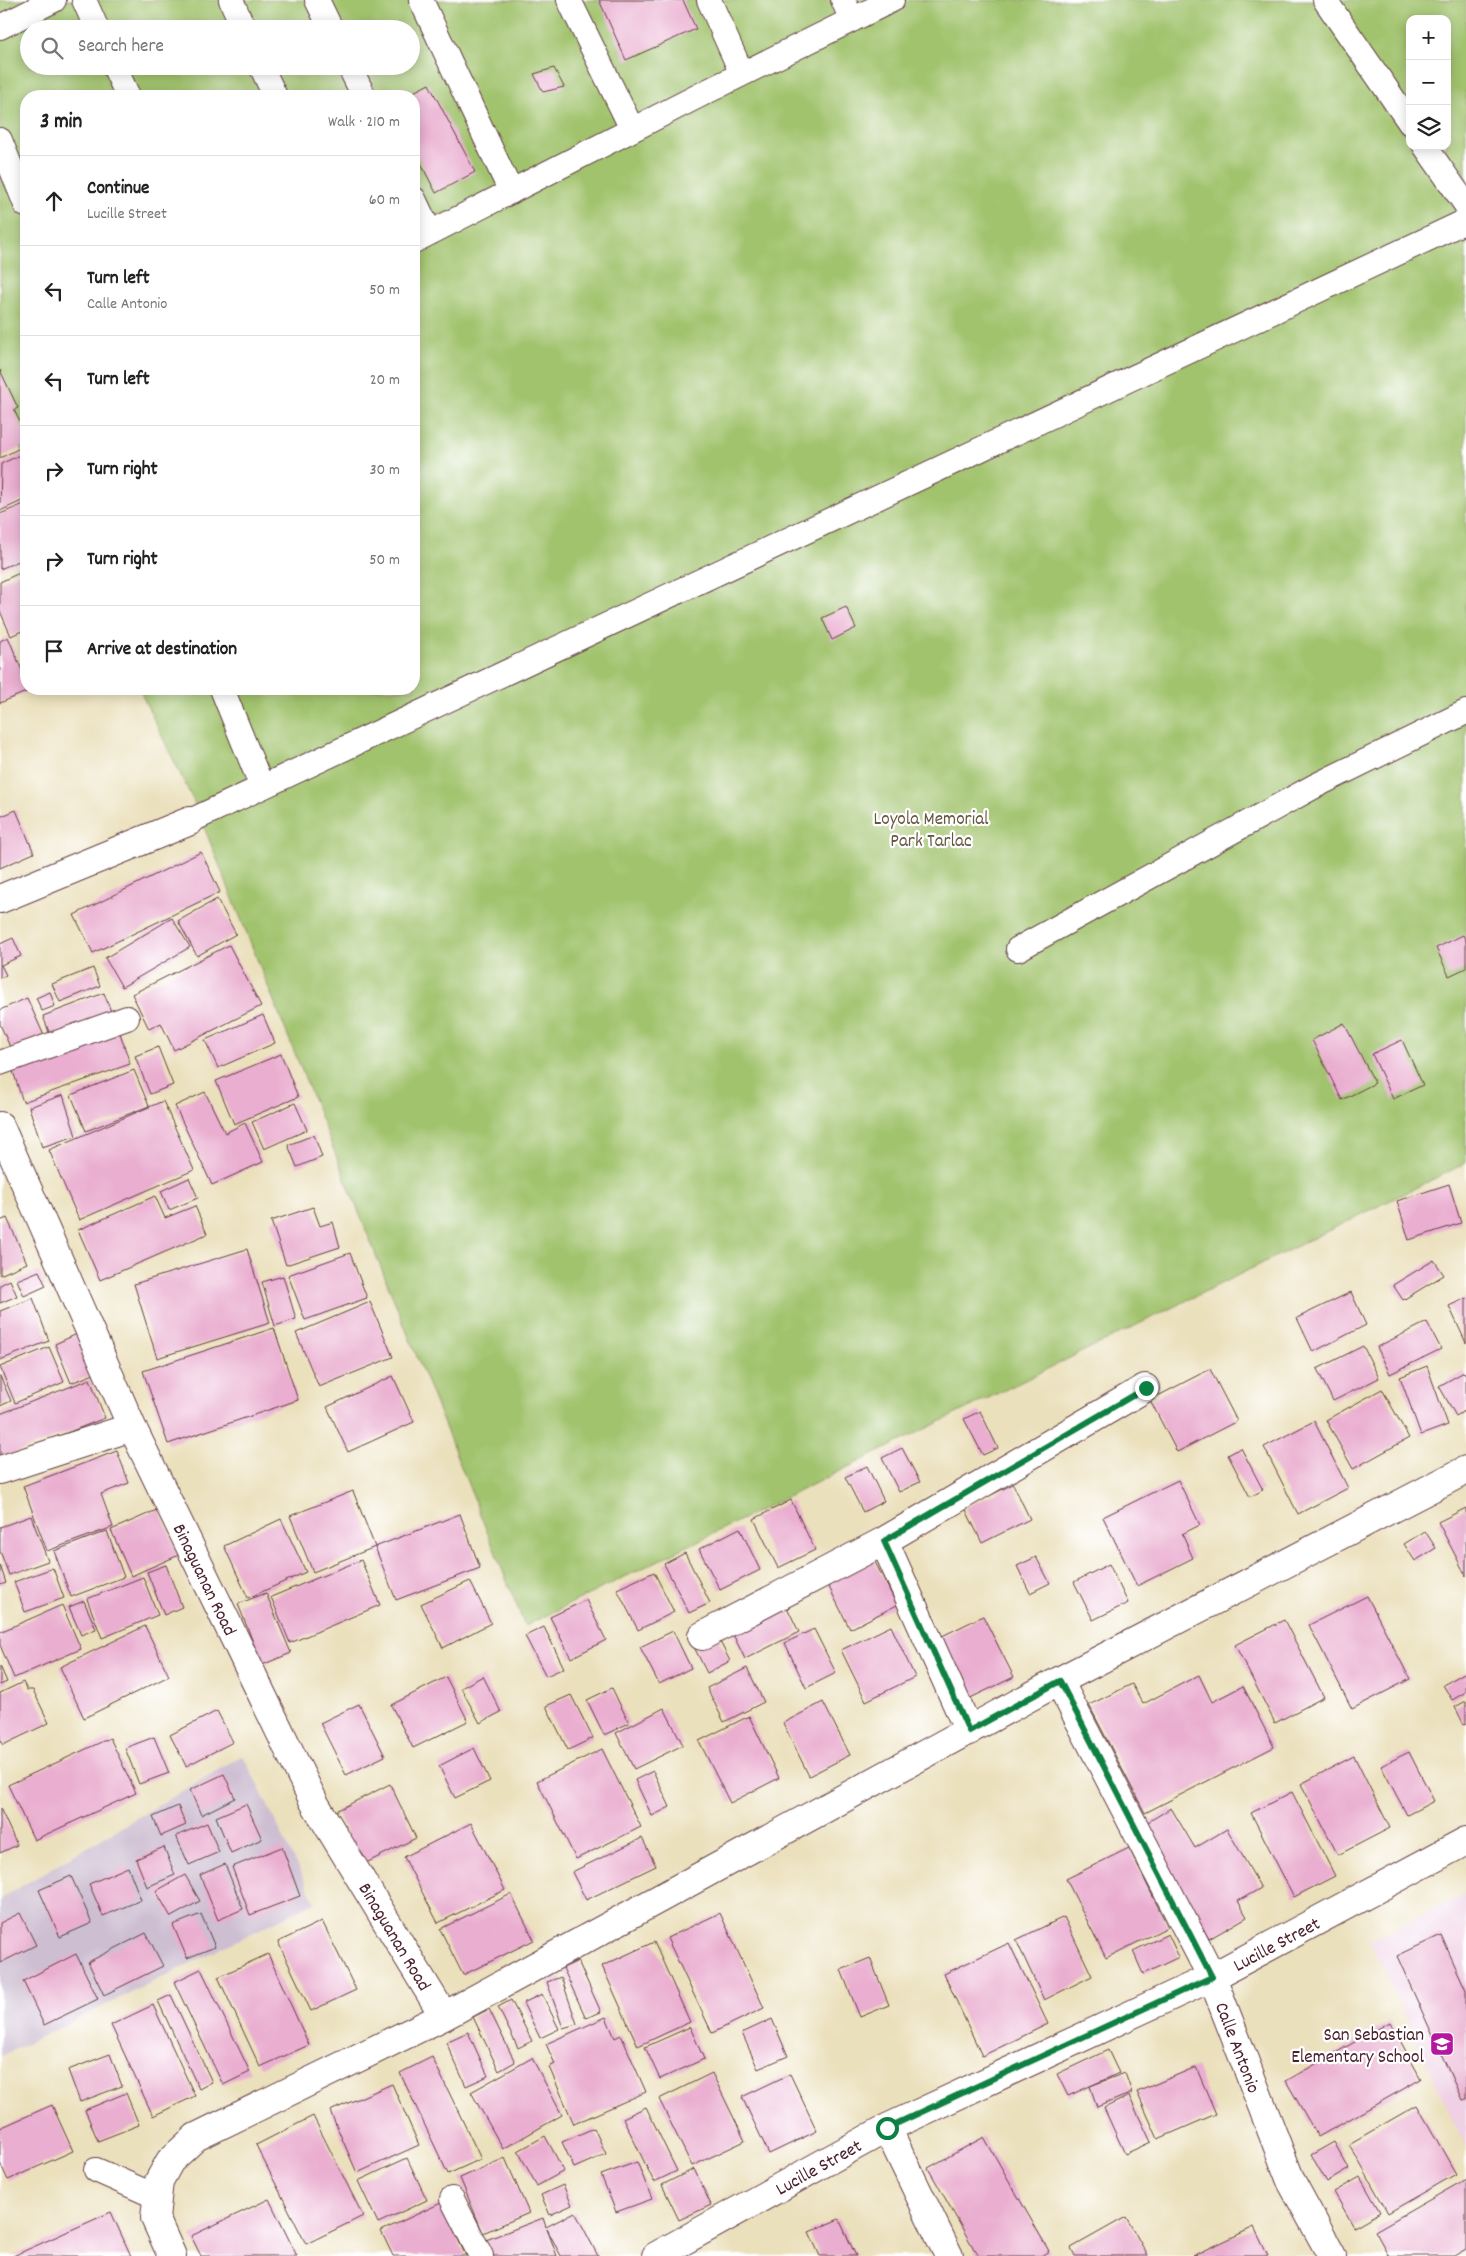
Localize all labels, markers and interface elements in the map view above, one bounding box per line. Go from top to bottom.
map controls [1406,15,1451,150]
button: + [1406,15,1451,60]
search box [20,20,420,75]
icon: search [38,34,66,62]
text: Search here [78,34,164,61]
button: − [1406,60,1451,105]
button: layers [1406,105,1451,150]
text: 3 min [40,108,82,138]
text: Walk · 210 m [328,111,400,134]
text: Continue [87,176,149,203]
icon: ahead [40,187,68,215]
text: 60 m [369,189,400,212]
text: Lucille Street [87,203,167,226]
text: Turn left [87,266,150,293]
icon: left [40,277,68,305]
text: 50 m [369,279,400,302]
text: Calle Antonio [87,293,167,316]
icon: left [40,367,68,395]
text: Turn left [87,367,150,394]
text: 20 m [370,369,400,392]
icon: right [40,457,68,485]
text: Turn right [87,457,158,484]
text: 30 m [370,459,400,482]
icon: right [40,547,68,575]
text: Turn right [87,547,158,574]
text: 50 m [369,549,400,572]
icon: arrive [40,637,68,665]
text: Arrive at destination [87,637,237,664]
park label: Loyola Memorial Park Tarlac [873,807,989,856]
route end [1135,1377,1158,1400]
street label: Binaguanan Road [164,1520,242,1641]
street label: Binaguanan Road [350,1879,436,1997]
street label: Lucille Street [1229,1912,1326,1980]
street label: Calle Antonio [1206,1999,1265,2098]
place label: San Sebastian Elementary School [1291,2023,1424,2072]
school or university icon: San Sebastian Elementary School [1429,2031,1455,2057]
route start [876,2117,899,2140]
street label: Lucille Street [772,2134,868,2204]

